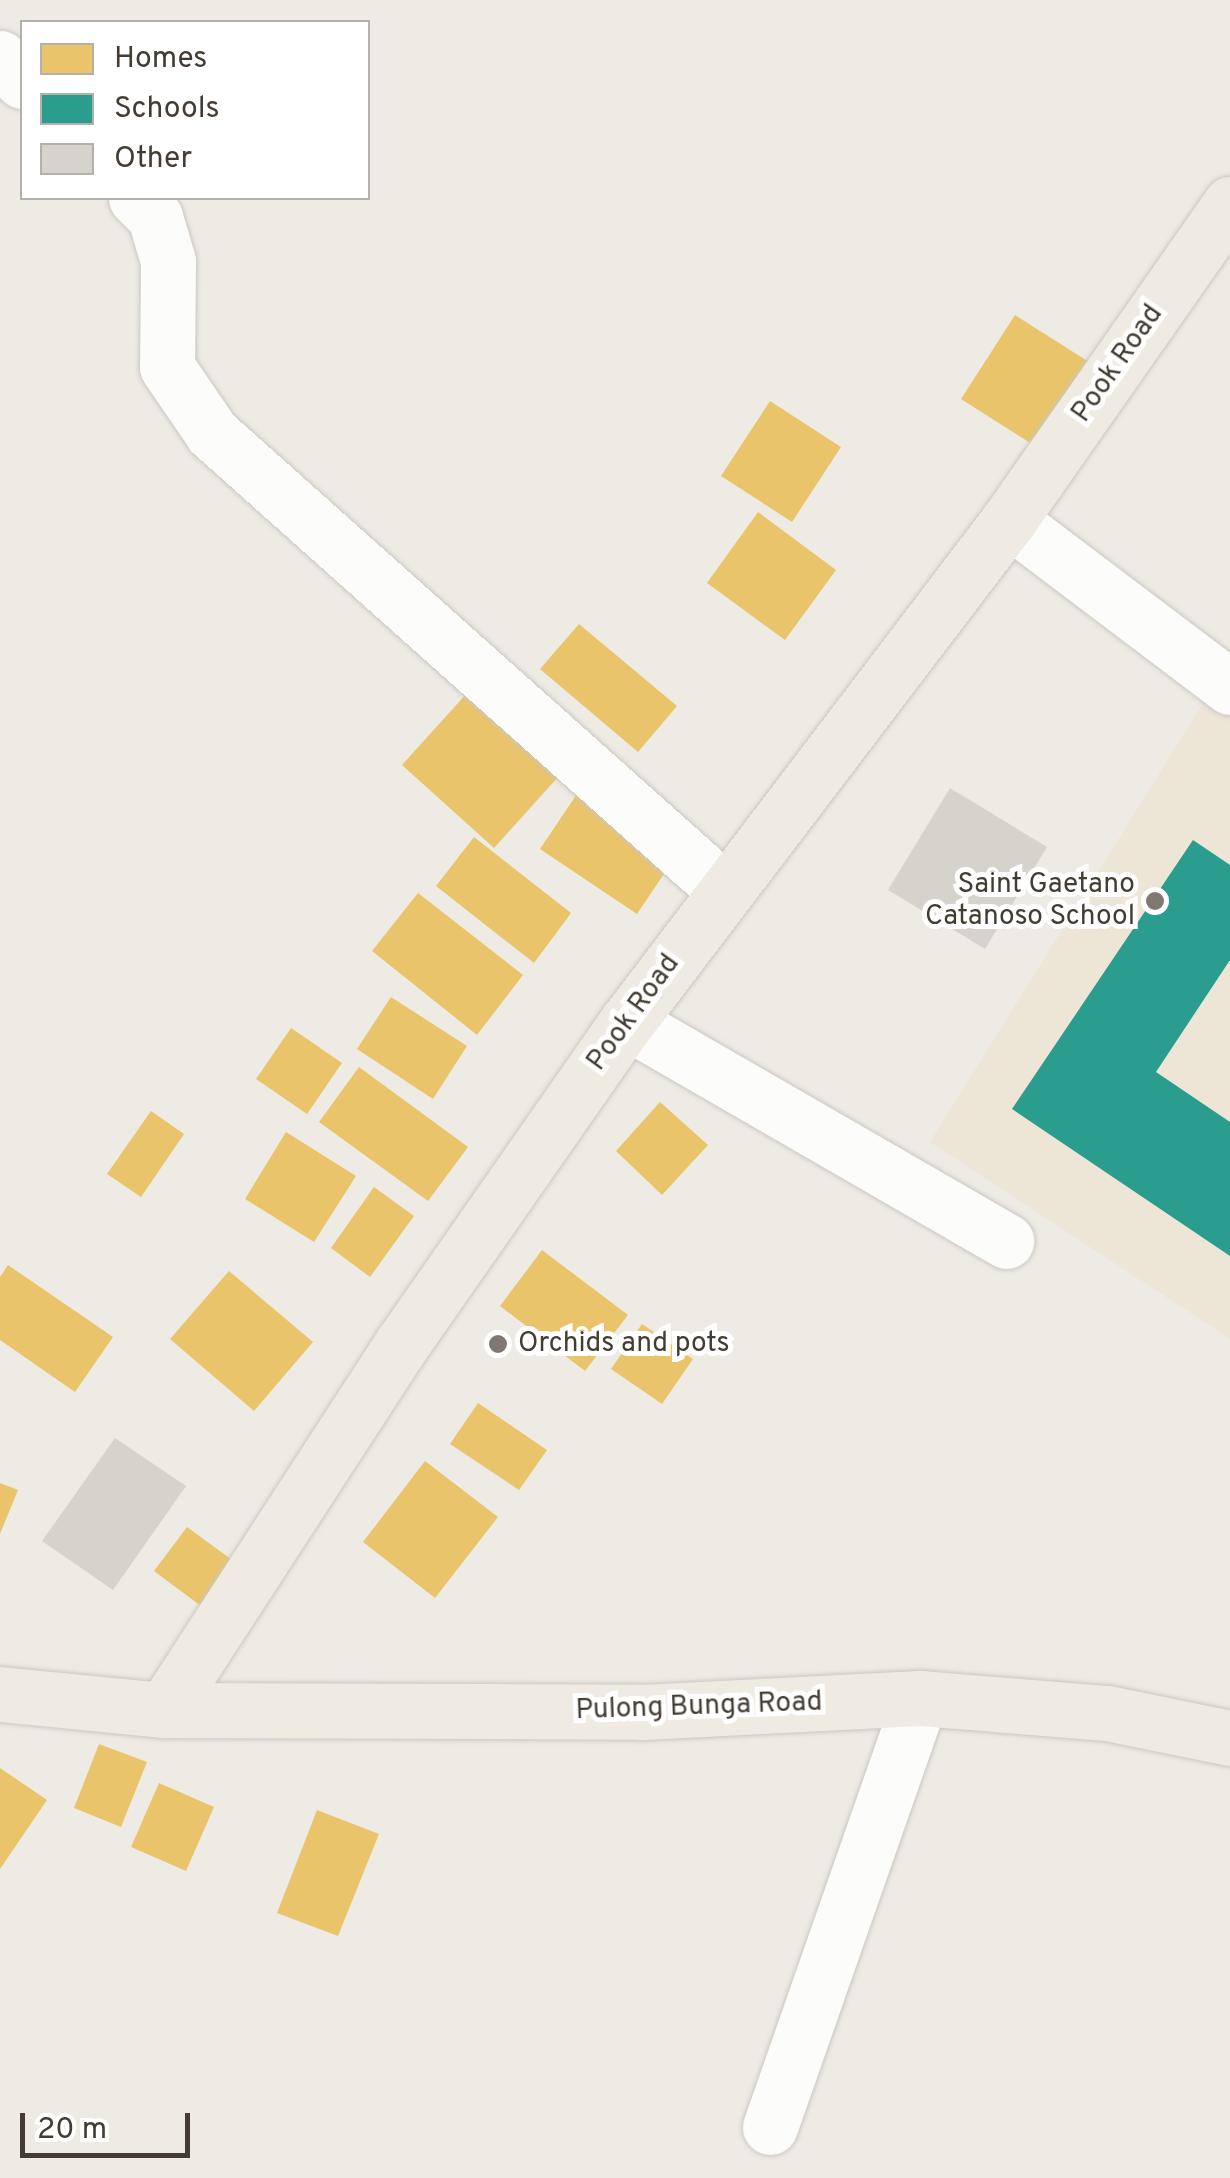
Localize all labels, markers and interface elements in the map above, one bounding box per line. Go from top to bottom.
legend [20,20,370,200]
text: Homes [114,41,207,78]
text: Schools [114,91,220,128]
text: Other [114,141,192,178]
street label: Pook Road [1065,299,1171,429]
place label: Saint Gaetano Catanoso School [925,868,1135,934]
marker: Saint Gaetano Catanoso School [1144,890,1166,912]
street label: Pook Road [581,948,687,1078]
place label: Orchids and pots [518,1327,730,1361]
marker: Orchids and pots [487,1333,509,1355]
street label: Pulong Bunga Road [575,1686,823,1728]
scale bar [25,2093,195,2155]
text: 20 m [37,2112,107,2149]

